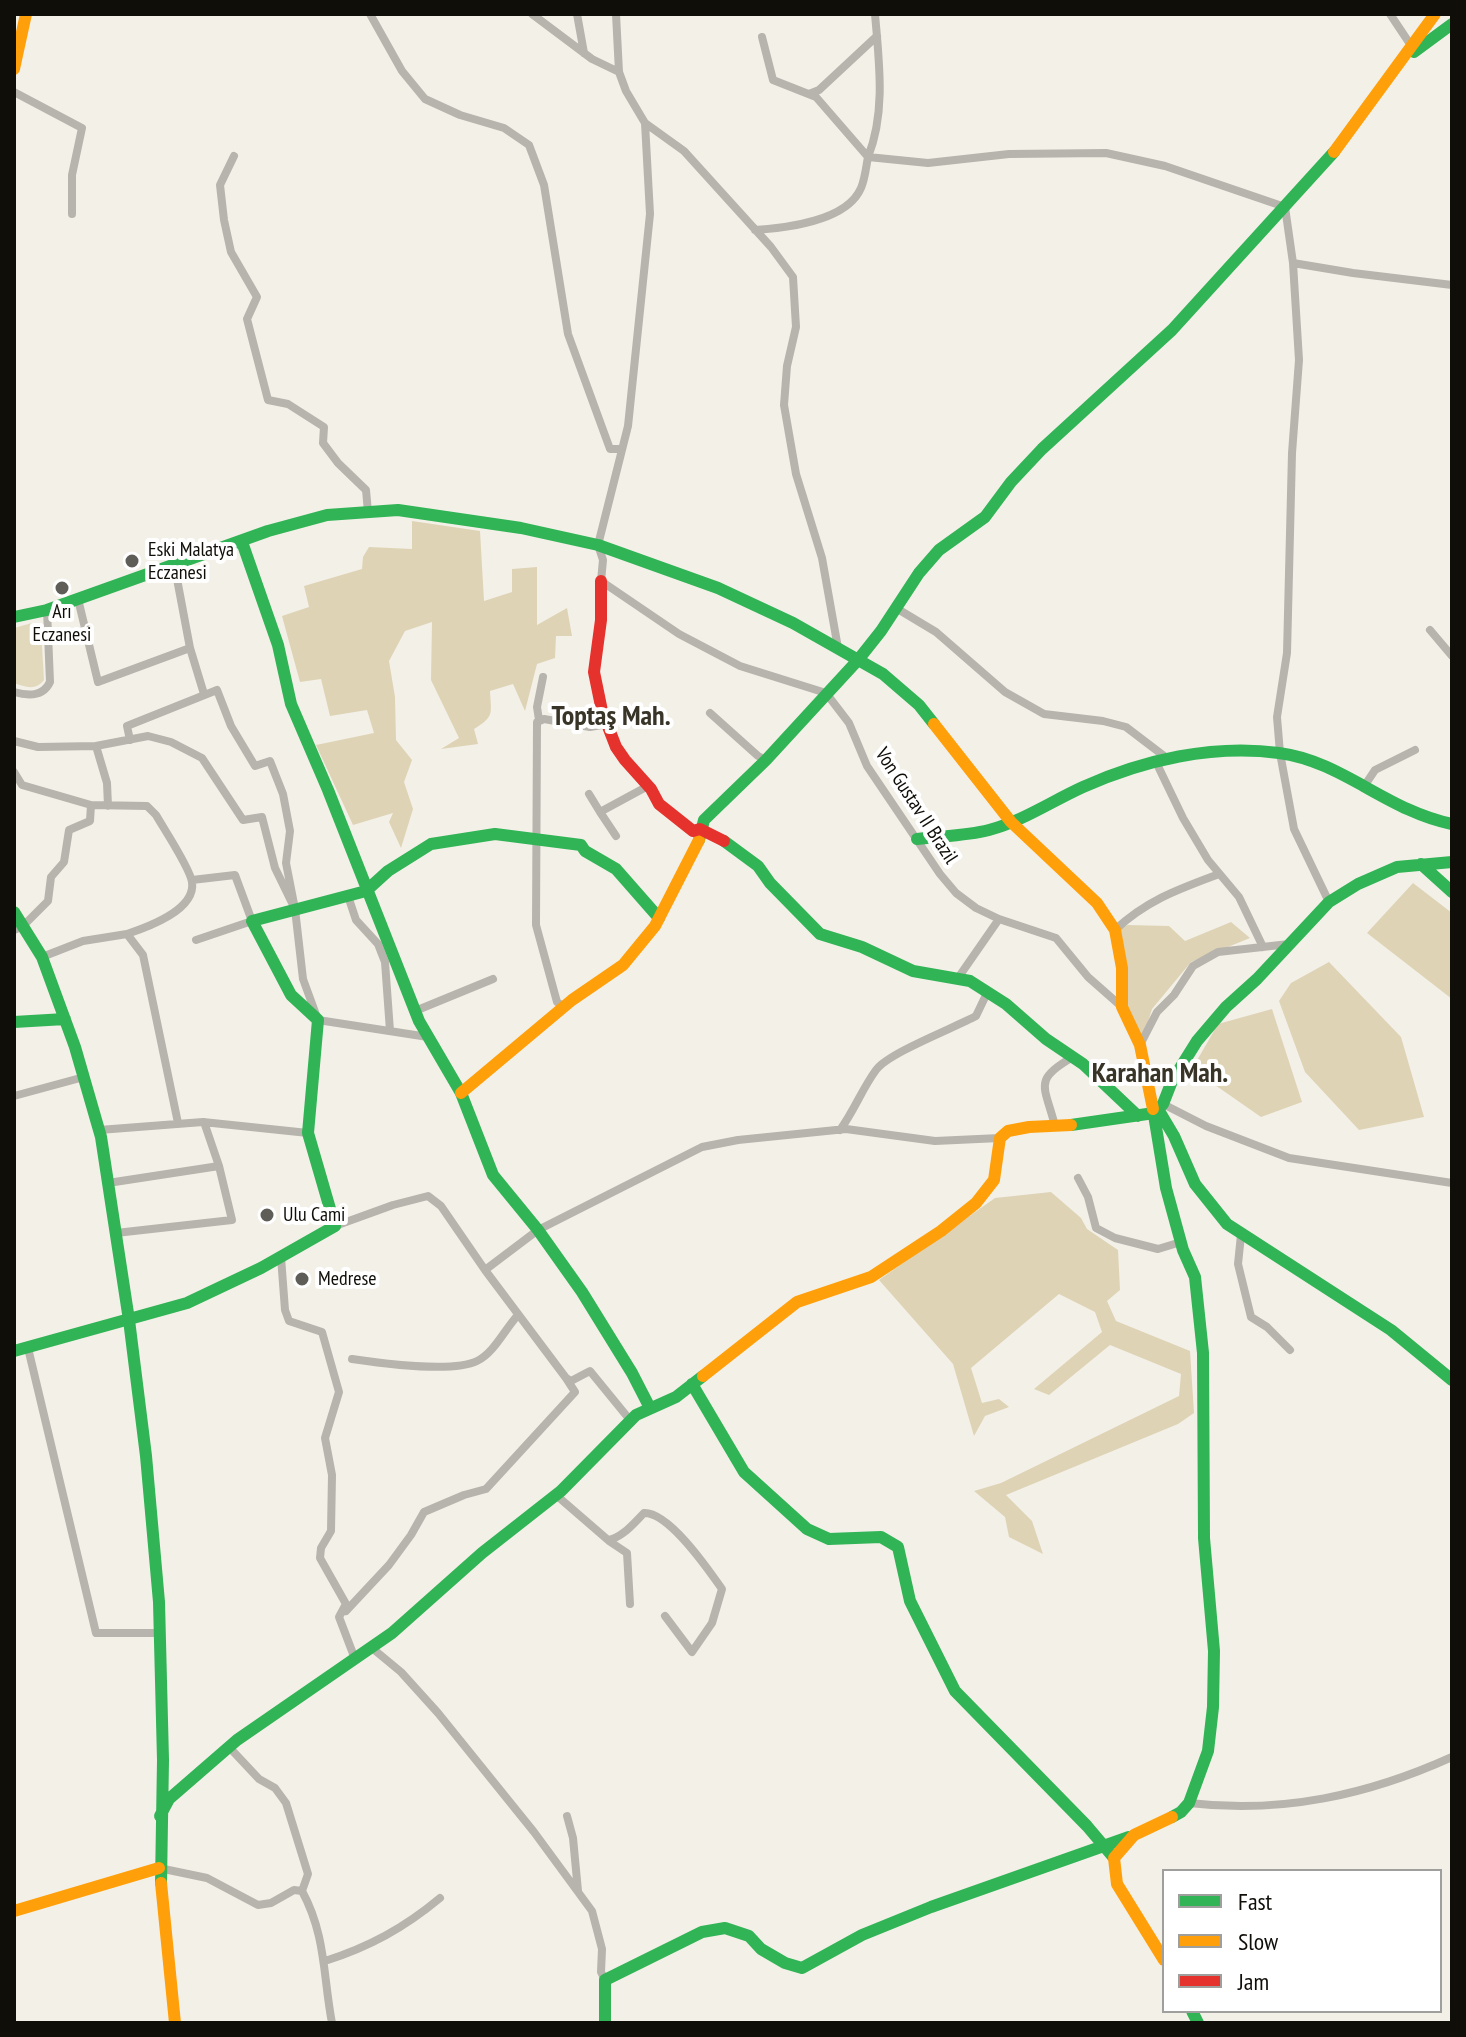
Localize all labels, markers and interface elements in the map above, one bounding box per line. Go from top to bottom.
place label: Eski Malatya Eczanesi [148,538,234,585]
marker: Eski Malatya Eczanesi [123,552,141,570]
marker: Arı Eczanesi [53,579,71,597]
place label: Arı Eczanesi [33,600,91,647]
district label: Toptaş Mah. [551,700,671,734]
street label: Von Gustav II Brazil [870,744,962,868]
district label: Karahan Mah. [1092,1057,1228,1091]
place label: Ulu Cami [283,1203,345,1227]
marker: Ulu Cami [258,1206,276,1224]
place label: Medrese [318,1267,376,1291]
marker: Medrese [293,1270,311,1288]
legend [1162,1869,1442,2013]
text: Fast [1238,1886,1272,1917]
text: Slow [1238,1926,1278,1957]
text: Jam [1238,1966,1269,1997]

